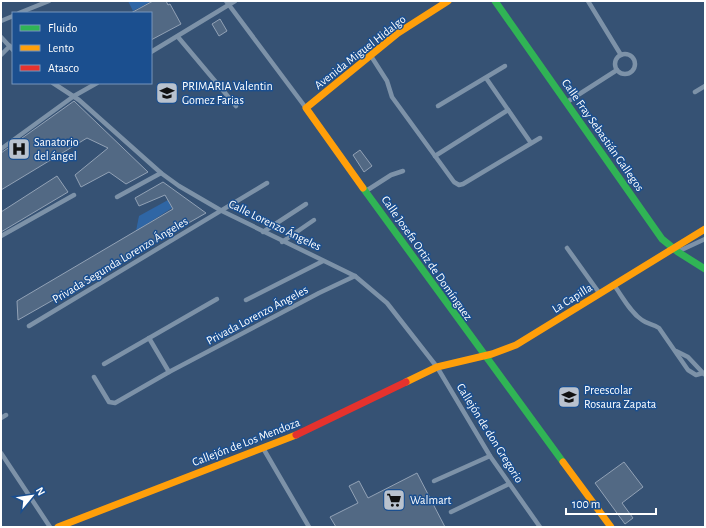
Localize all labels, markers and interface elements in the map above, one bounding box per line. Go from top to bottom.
legend [12,12,152,84]
street label: Avenida Miguel Hidalgo [312,13,408,91]
text: Fluido [48,22,77,34]
text: Lento [48,42,74,54]
text: Atasco [48,62,79,74]
street label: Calle Fray Sebastián Gallegos [559,77,646,194]
school or university icon: PRIMARIA Valentin Gomez Farias [154,80,180,106]
place label: PRIMARIA Valentin Gomez Farias [182,80,273,106]
hospital icon: Sanatorio del ángel [6,136,32,162]
place label: Sanatorio del ángel [34,136,79,162]
street label: Calle Josefa Ortiz de Domínguez [379,193,475,323]
street label: Calle Lorenzo Ángeles [227,196,324,253]
street label: Privada Segunda Lorenzo Ángeles [50,214,190,305]
street label: La Capilla [550,281,595,315]
street label: Privada Lorenzo Ángeles [204,282,310,347]
street label: Callejón de don Gregorio [454,381,526,485]
school or university icon: Preescolar Rosaura Zapata [556,384,582,410]
place label: Preescolar Rosaura Zapata [584,384,657,410]
street label: Callejón de Los Mendoza [190,416,302,469]
north arrow [12,476,52,516]
text: N [34,485,47,497]
supermarket icon: Walmart [381,487,407,513]
scale bar [566,490,656,516]
place label: Walmart [410,494,451,506]
text: 100 m [572,498,600,510]

